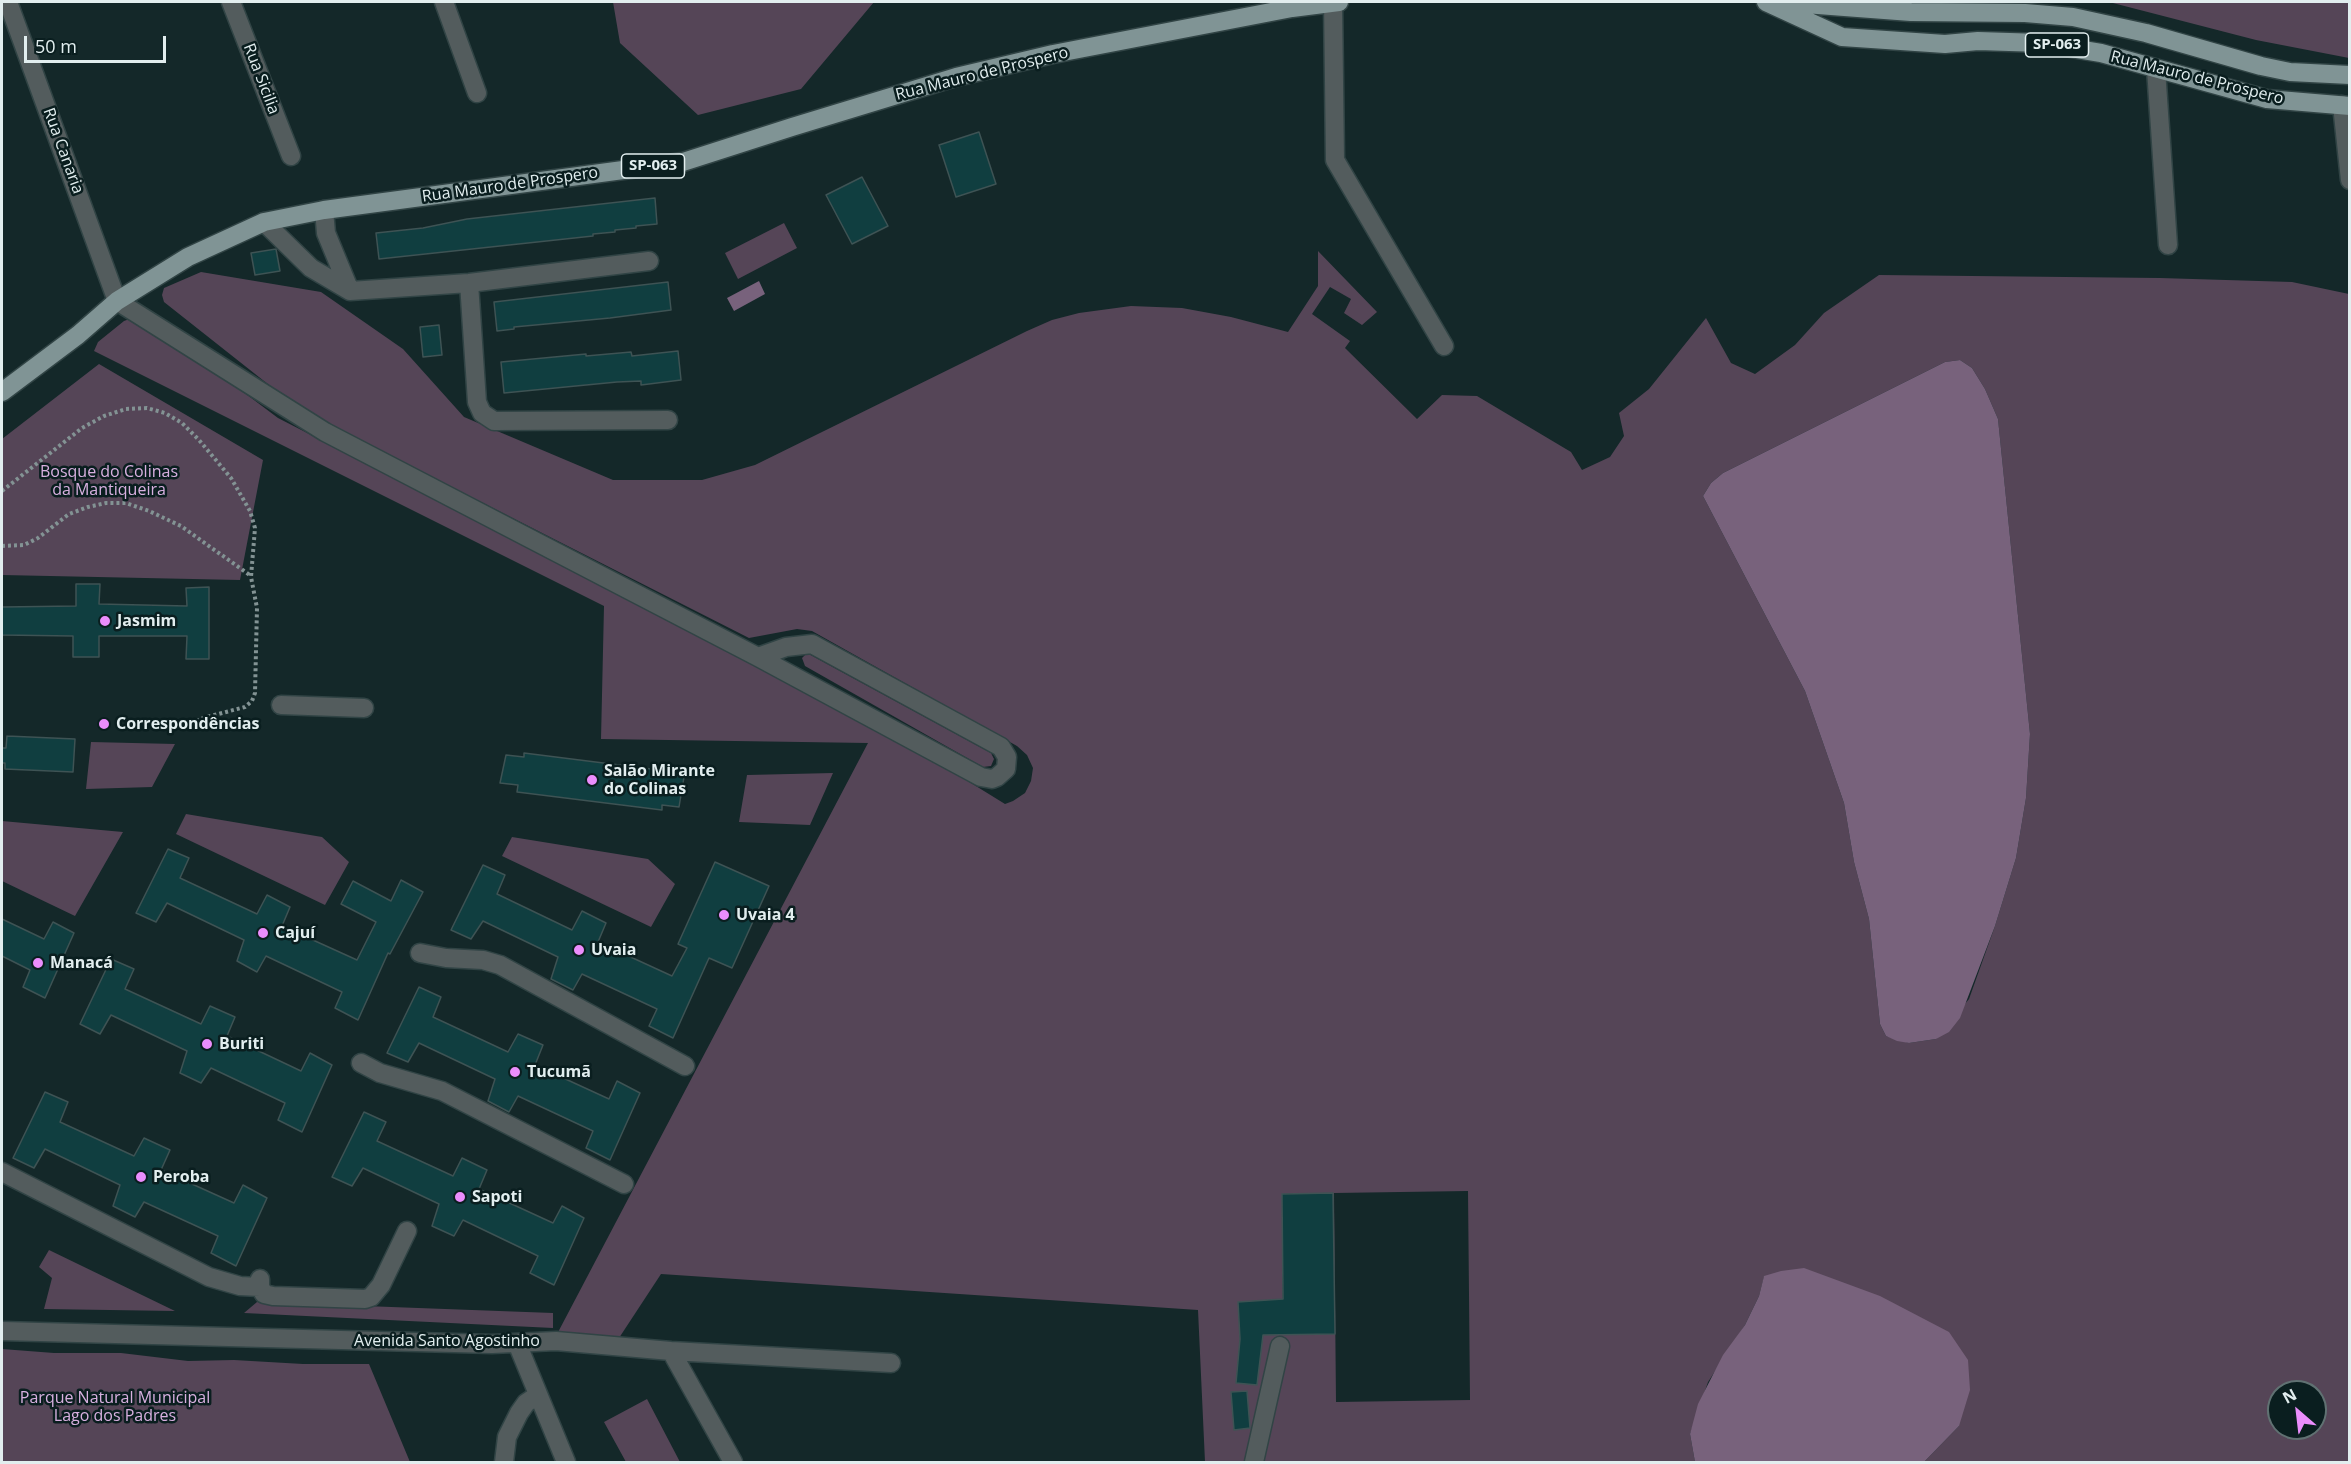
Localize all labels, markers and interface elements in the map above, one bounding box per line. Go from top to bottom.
scale bar [27,24,170,62]
road number: SP-063 [2026,33,2088,57]
text: 50 m [35,34,77,58]
street label: Rua Sicilia [239,41,283,117]
street label: Rua Mauro de Prospero [894,43,1070,105]
street label: Rua Mauro de Prospero [2109,47,2285,109]
street label: Rua Canaria [39,105,87,197]
road number: SP-063 [622,154,684,178]
street label: Rua Mauro de Prospero [421,163,599,207]
park label: Bosque do Colinas da Mantiqueira [40,462,178,500]
place label: Jasmim [117,611,176,631]
marker: Jasmim [98,614,112,628]
place label: Correspondências [116,714,259,734]
marker: Correspondências [97,717,111,731]
place label: Salão Mirante do Colinas [604,761,715,799]
marker: Salão Mirante do Colinas [585,773,599,787]
place label: Uvaia 4 [736,905,795,925]
marker: Uvaia 4 [717,908,731,922]
place label: Cajuí [275,923,315,943]
marker: Cajuí [256,926,270,940]
place label: Uvaia [591,940,636,960]
marker: Uvaia [572,943,586,957]
place label: Manacá [50,953,113,973]
marker: Manacá [31,956,45,970]
place label: Buriti [219,1034,264,1054]
marker: Buriti [200,1037,214,1051]
place label: Tucumã [527,1062,591,1082]
marker: Tucumã [508,1065,522,1079]
place label: Peroba [153,1167,209,1187]
marker: Peroba [134,1170,148,1184]
place label: Sapoti [472,1187,522,1207]
marker: Sapoti [453,1190,467,1204]
street label: Avenida Santo Agostinho [354,1331,540,1351]
north arrow [2267,1380,2327,1440]
text: N [2279,1383,2300,1409]
park label: Parque Natural Municipal Lago dos Padres [20,1388,210,1426]

